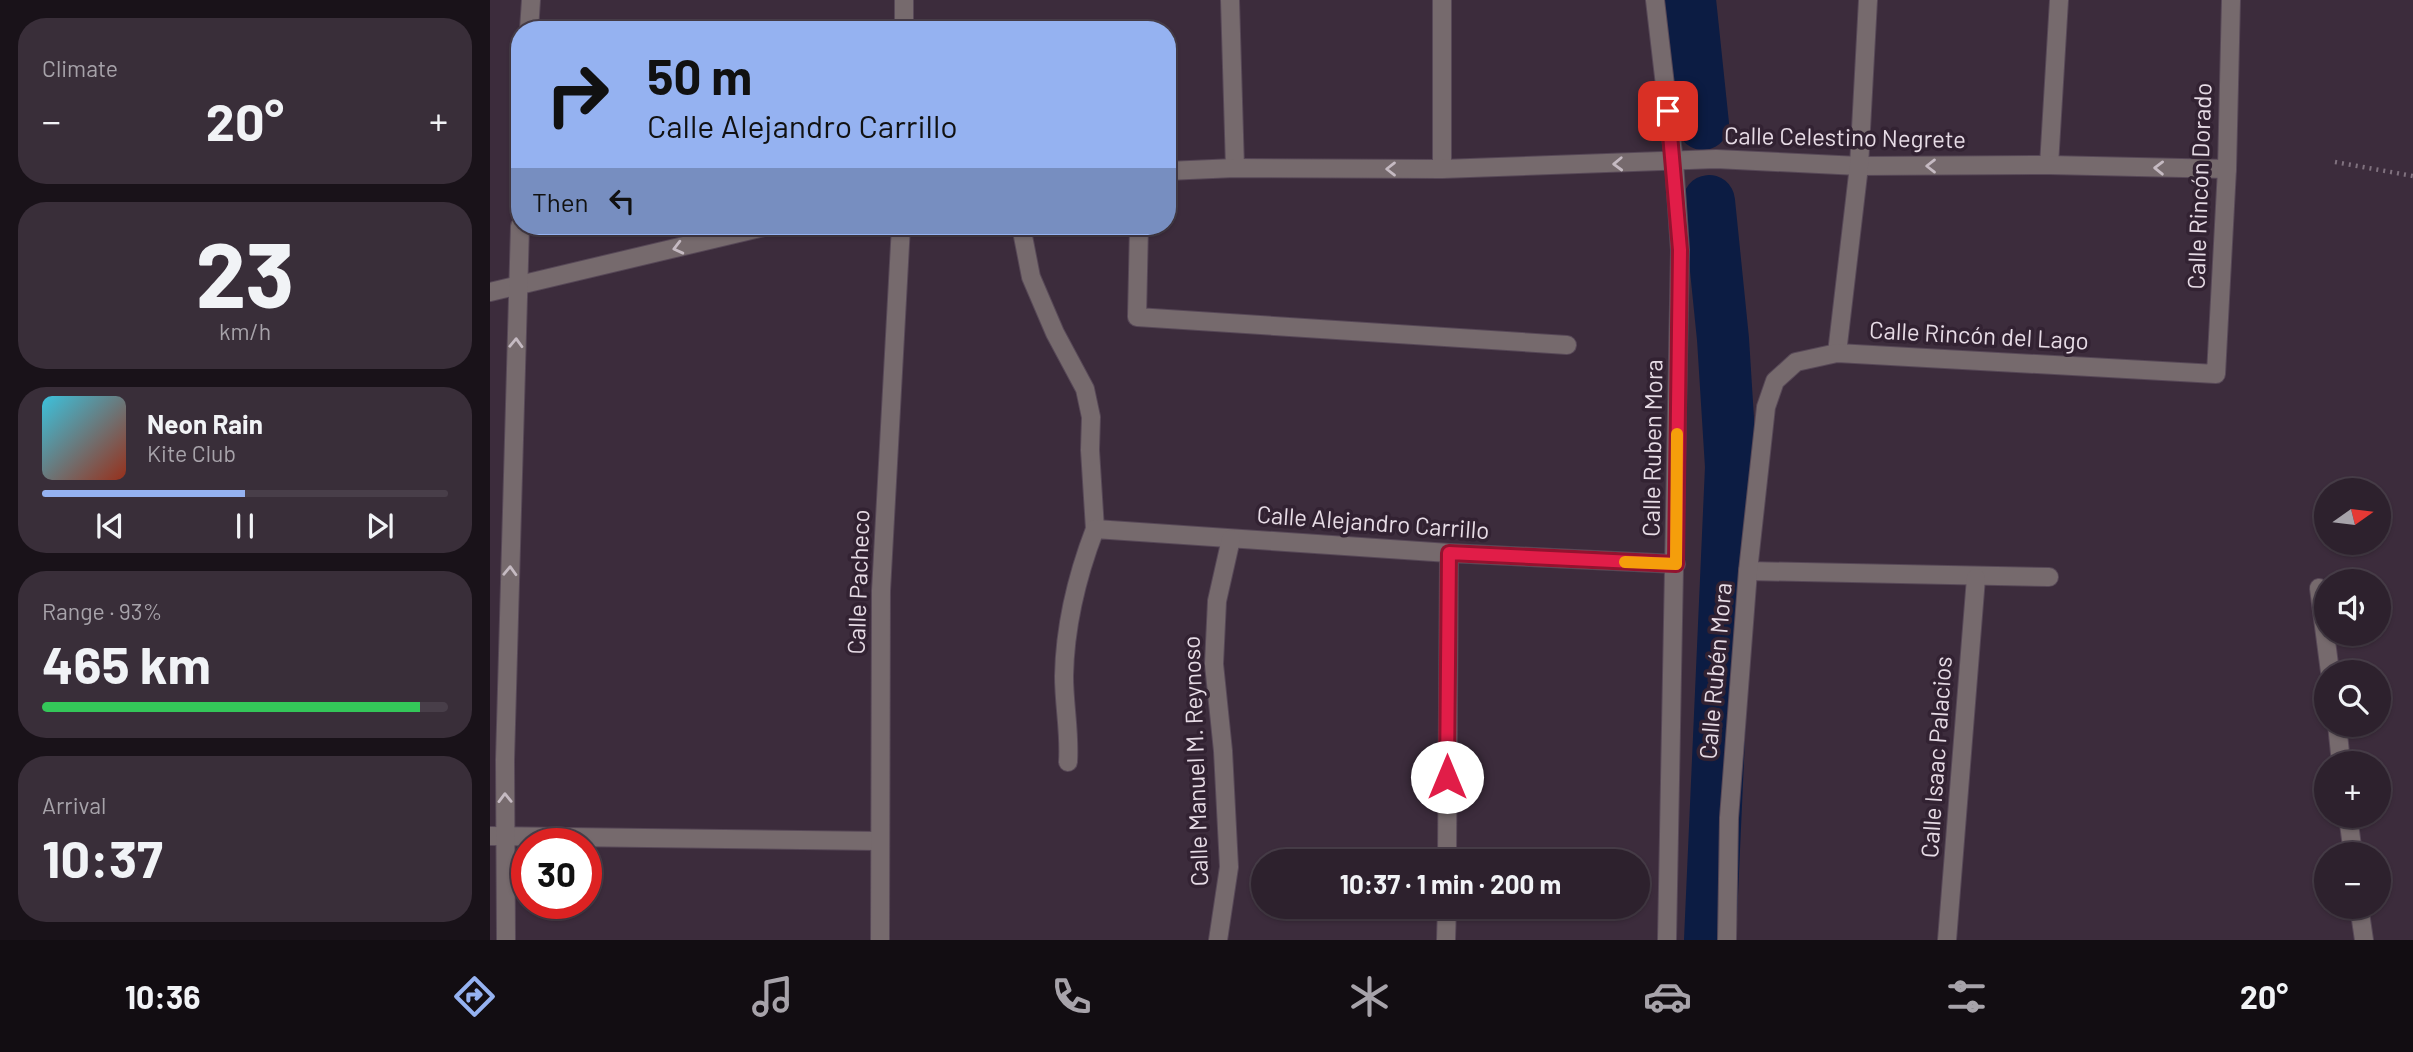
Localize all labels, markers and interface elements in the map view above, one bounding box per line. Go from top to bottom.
text: 50 m [647,46,752,105]
icon: right [532,49,623,140]
text: Climate [42,54,118,82]
pin [1638,81,1698,141]
street label: Calle Rincón Dorado [2180,82,2217,290]
text: 20° [206,89,284,151]
icon: arrive [1649,92,1687,130]
text: − [42,97,61,143]
text: + [429,97,448,143]
text: Calle Alejandro Carrillo [647,106,958,144]
street label: Calle Celestino Negrete [1724,120,1966,153]
one-way arrow [1613,156,1624,171]
one-way arrow [1925,158,1936,174]
one-way arrow [2153,160,2163,176]
one-way arrow [1385,161,1396,177]
icon: left [603,182,641,220]
text: Then [532,186,589,217]
text: 23 [196,217,294,326]
one-way arrow [672,240,684,254]
street label: Calle Rincón del Lago [1869,314,2090,355]
text: km/h [219,317,271,345]
one-way arrow [508,338,523,349]
street label: Calle Ruben Mora [1635,359,1668,537]
text: Neon Rain [147,408,263,439]
text: Kite Club [147,439,236,467]
north arrow [2314,478,2390,555]
map controls [2314,478,2391,919]
street label: Calle Alejandro Carrillo [1256,499,1490,544]
icon: previous [91,507,129,545]
icon: pause [226,507,264,545]
icon: next [361,507,399,545]
street label: Calle Pacheco [840,509,875,655]
one-way arrow [502,565,517,576]
button: sound [2314,569,2391,646]
street label: Calle Rubén Mora [1692,581,1737,761]
text: Range · 93% [42,597,162,625]
text: 465 km [42,632,211,694]
street label: Calle Manuel M. Reynoso [1176,635,1213,887]
street label: Calle Isaac Palacios [1914,655,1957,859]
button: search [2314,660,2391,737]
position arrow [1410,740,1484,814]
button: + [2314,751,2391,828]
text: Arrival [42,791,106,819]
one-way arrow [497,793,513,803]
text: 10:37 [42,826,163,888]
speed limit sign: 30 [511,828,602,919]
button: − [2314,842,2391,919]
text: 10:37 · 1 min · 200 m [1340,868,1561,899]
icon: directions [450,972,499,1021]
icon: music [748,972,797,1021]
icon: phone [1047,972,1096,1021]
icon: climate [1345,972,1394,1021]
icon: car [1643,972,1692,1021]
icon: filters [1942,972,1991,1021]
text: 10:36 [125,977,200,1015]
text: 20° [2240,977,2288,1015]

